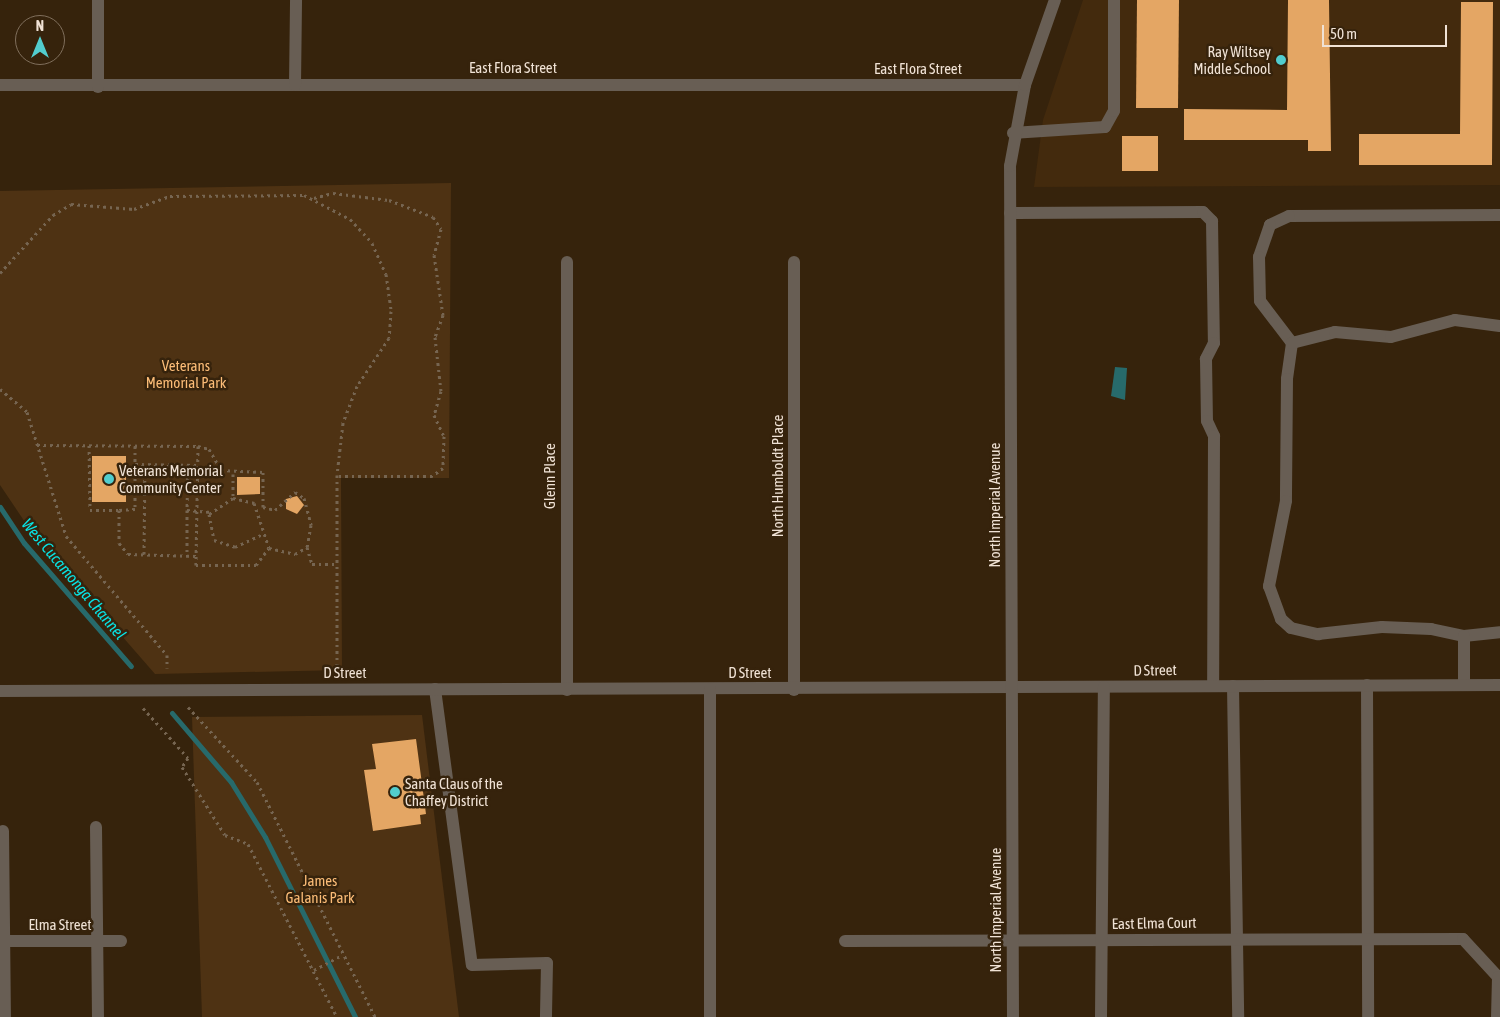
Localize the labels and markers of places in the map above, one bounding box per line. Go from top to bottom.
place label: Ray Wiltsey Middle School [1193,42,1271,77]
marker: Ray Wiltsey Middle School [1275,54,1287,66]
place label: Veterans Memorial Community Center [119,461,223,496]
marker: Veterans Memorial Community Center [103,473,115,485]
place label: Santa Claus of the Chaffey District [405,774,503,809]
marker: Santa Claus of the Chaffey District [389,786,401,798]

